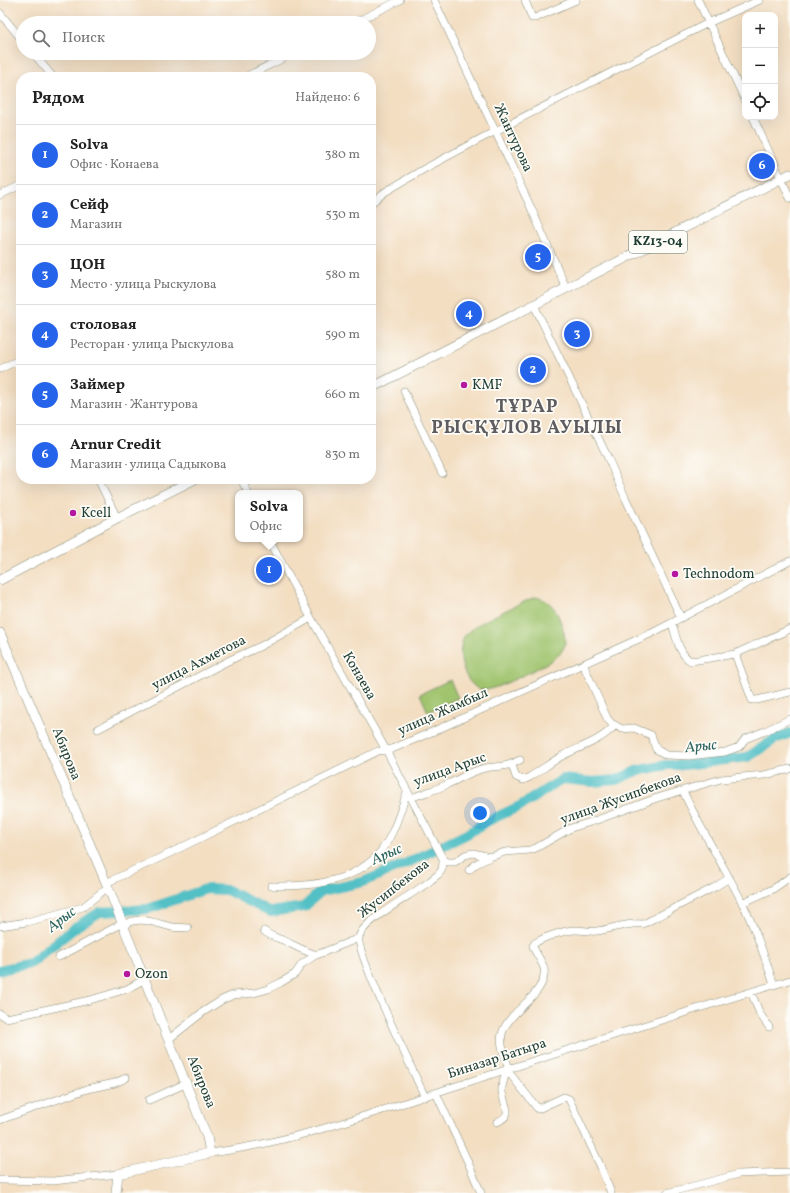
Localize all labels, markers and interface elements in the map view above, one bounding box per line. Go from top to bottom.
map controls [742,12,778,120]
button: + [742,12,778,48]
search box [16,16,376,60]
icon: search [30,27,52,49]
text: Поиск [62,28,105,49]
button: − [742,48,778,84]
button: locate [742,84,778,120]
text: Рядом [32,87,85,110]
text: Найдено: 6 [295,89,360,107]
street label: Жантурова [489,101,537,175]
text: Solva [70,135,108,156]
text: 1 [42,146,48,164]
text: 380 m [325,146,360,164]
pin: 6 [749,151,775,181]
text: Офис · Конаева [70,156,159,174]
text: Сейф [70,195,109,216]
text: 2 [42,206,48,224]
text: 530 m [325,206,360,224]
text: Магазин [70,216,122,234]
road number: KZ13-04 [629,231,687,253]
pin: 5 [525,242,551,272]
text: ЦОН [70,255,105,276]
text: 3 [42,266,48,284]
text: 580 m [325,266,360,284]
text: Место · улица Рыскулова [70,276,217,294]
pin: 4 [456,299,482,329]
text: столовая [70,315,137,336]
pin: 3 [564,319,590,349]
text: 4 [41,326,49,344]
text: 590 m [325,326,360,344]
text: Ресторан · улица Рыскулова [70,336,234,354]
pin: 2 [520,355,546,385]
text: Займер [70,375,125,396]
place label: KMF [472,376,503,395]
marker: KMF [459,380,469,390]
text: 5 [42,386,48,404]
text: 660 m [325,386,360,404]
district label: ТҰРАР РЫСҚҰЛОВ АУЫЛЫ [431,395,623,441]
text: Магазин · Жантурова [70,396,198,414]
text: Arnur Credit [70,435,161,456]
text: 6 [41,446,49,464]
text: 830 m [325,446,360,464]
text: Магазин · улица Садыкова [70,456,227,474]
popup [235,490,303,542]
text: Solva [250,497,288,518]
place label: Kcell [81,504,111,523]
marker: Kcell [68,508,78,518]
text: Офис [250,518,282,536]
pin: 1 [256,555,282,585]
place label: Technodom [683,565,755,584]
marker: Technodom [670,569,680,579]
street label: улица Ахметова [149,631,249,695]
street label: Конаева [338,648,380,704]
street label: улица Жамбыл [395,683,491,740]
street label: Абирова [47,725,85,783]
water label: Арыс [683,735,718,759]
street label: улица Арыс [411,748,489,792]
street label: улица Жусипбекова [558,768,684,830]
your location [470,803,490,823]
water label: Арыс [367,839,406,871]
street label: Жусипбекова [354,855,434,923]
water label: Арыс [42,902,81,939]
place label: Ozon [135,965,168,984]
marker: Ozon [122,969,132,979]
street label: Биназар Батыра [445,1034,549,1084]
street label: Абирова [182,1053,220,1111]

